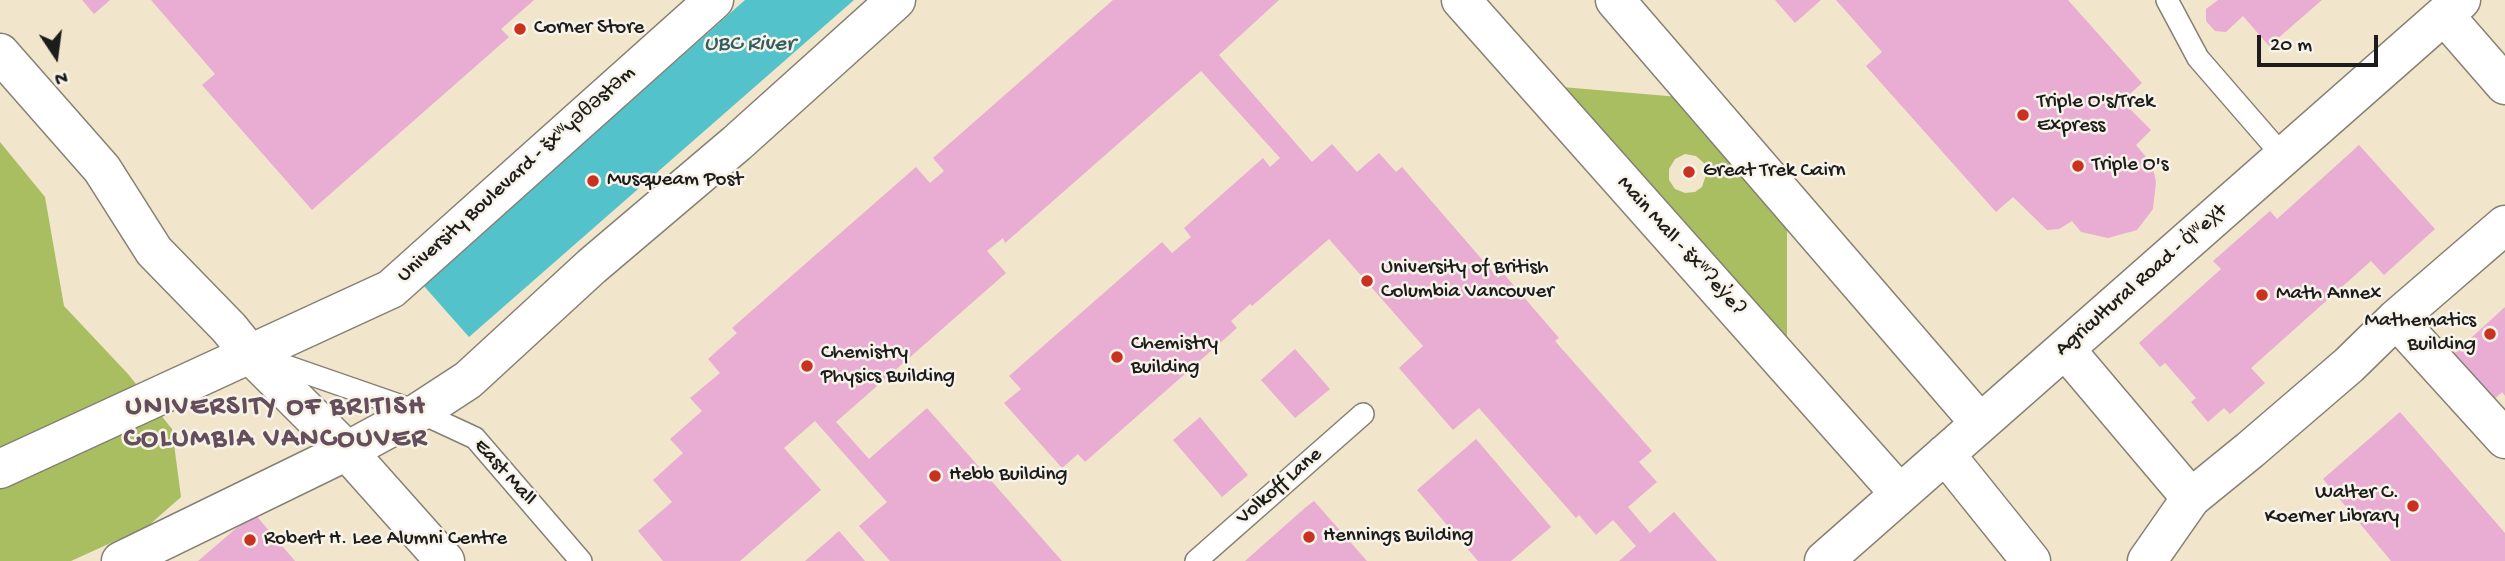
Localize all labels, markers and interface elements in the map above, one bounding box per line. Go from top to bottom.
place label: Corner Store [534,16,644,42]
north arrow [21,21,91,91]
marker: Corner Store [512,21,528,37]
scale bar [2260,21,2381,65]
water label: UBC River [704,31,794,59]
text: 20 m [2270,34,2312,59]
street label: University Boulevard - šxʷyəθəstəm [393,61,641,289]
text: N [52,64,69,90]
place label: Triple O's/Trek Express [2037,90,2154,140]
marker: Triple O's/Trek Express [2015,107,2031,123]
place label: Triple O's [2092,153,2169,179]
marker: Triple O's [2070,158,2086,174]
place label: Great Trek Cairn [1703,159,1845,185]
marker: Great Trek Cairn [1681,164,1697,180]
place label: Musqueam Post [607,168,743,194]
street label: Main Mall - šxʷʔey̓eʔ [1610,172,1750,322]
marker: Musqueam Post [585,173,601,189]
street label: Agricultural Road - q̓ʷeχt [2051,199,2233,363]
place label: University of British Columbia Vancouver [1381,256,1554,306]
marker: University of British Columbia Vancouver [1359,273,1375,289]
place label: Math Annex [2276,282,2381,308]
marker: Math Annex [2254,287,2270,303]
place label: Mathematics Building [2365,309,2476,359]
marker: Mathematics Building [2482,326,2498,342]
place label: Chemistry Building [1131,332,1218,382]
place label: Chemistry Physics Building [821,341,955,391]
marker: Chemistry Building [1109,349,1125,365]
marker: Chemistry Physics Building [799,358,815,374]
district label: UNIVERSITY OF BRITISH COLUMBIA VANCOUVER [126,392,426,458]
street label: East Mall [467,434,541,512]
street label: Volkoff Lane [1232,443,1328,531]
place label: Hebb Building [949,463,1068,489]
marker: Hebb Building [927,468,943,484]
place label: Walter C. Koerner Library [2265,481,2399,531]
marker: Walter C. Koerner Library [2405,498,2421,514]
place label: Hennings Building [1323,524,1474,550]
place label: Robert H. Lee Alumni Centre [264,527,507,553]
marker: Hennings Building [1301,529,1317,545]
marker: Robert H. Lee Alumni Centre [242,532,258,548]

